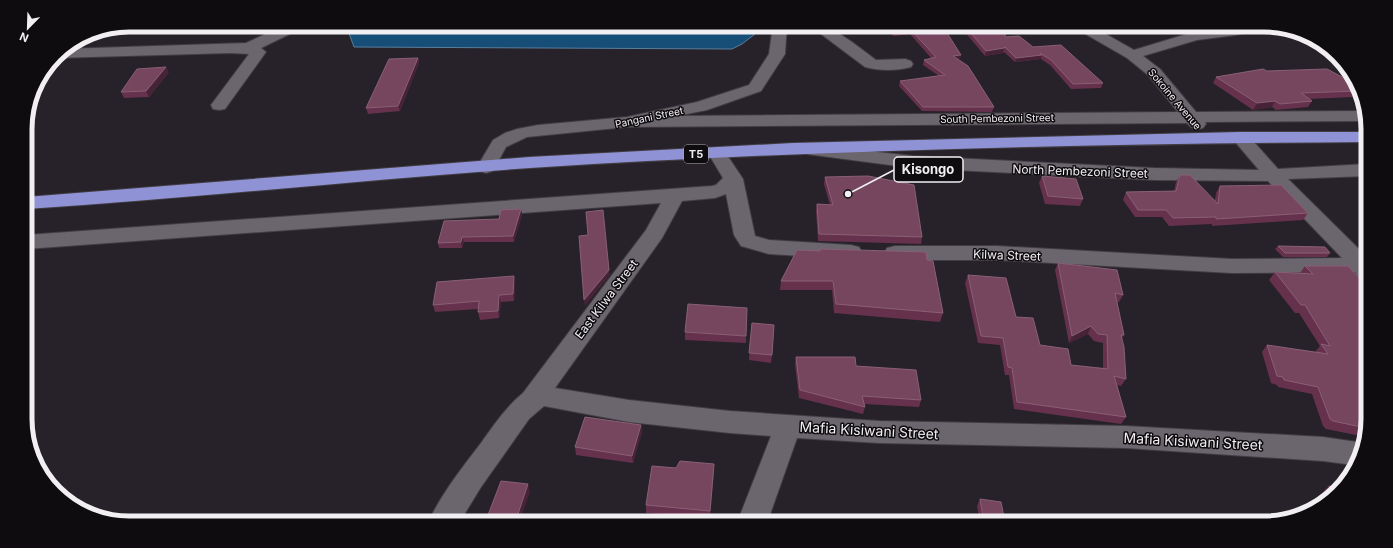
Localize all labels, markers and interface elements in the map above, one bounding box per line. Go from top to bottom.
north arrow [8,8,48,48]
text: N [17,29,31,45]
street label: Sokoine Avenue [1146,66,1204,132]
street label: Pangani Street [614,104,685,130]
street label: South Pembezoni Street [940,111,1055,125]
road number: T5 [684,145,708,163]
callout: Kisongo [894,157,963,182]
text: Kisongo [902,161,954,177]
street label: North Pembezoni Street [1012,161,1148,181]
street label: Kilwa Street [973,246,1041,264]
street label: East Kilwa Street [571,256,641,342]
street label: Mafia Kisiwani Street [799,418,939,442]
street label: Mafia Kisiwani Street [1123,429,1263,453]

